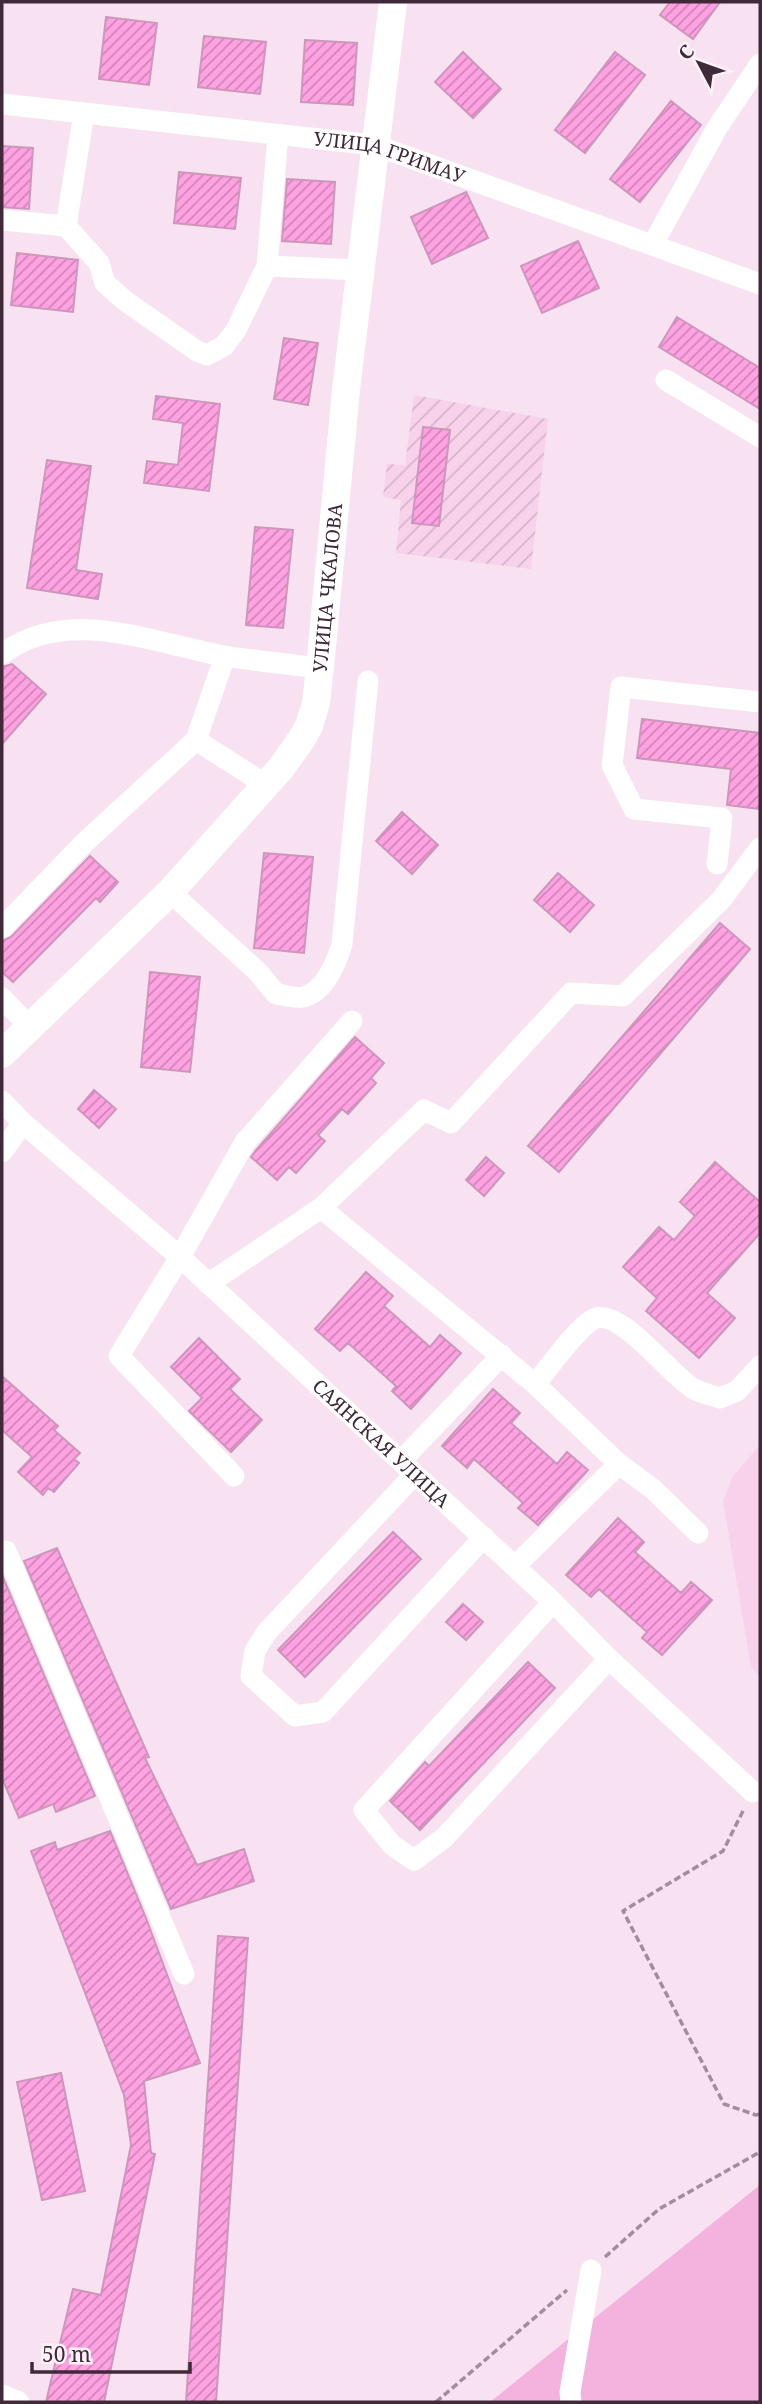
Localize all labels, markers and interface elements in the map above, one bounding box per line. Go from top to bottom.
north arrow [664,28,734,98]
text: С [672,39,700,65]
street label: УЛИЦА ГРИМАУ [312,125,469,190]
street label: УЛИЦА ЧКАЛОВА [307,502,348,674]
street label: САЯНСКАЯ УЛИЦА [307,1373,456,1514]
scale bar [32,2330,189,2374]
text: 50 m [42,2340,91,2368]

